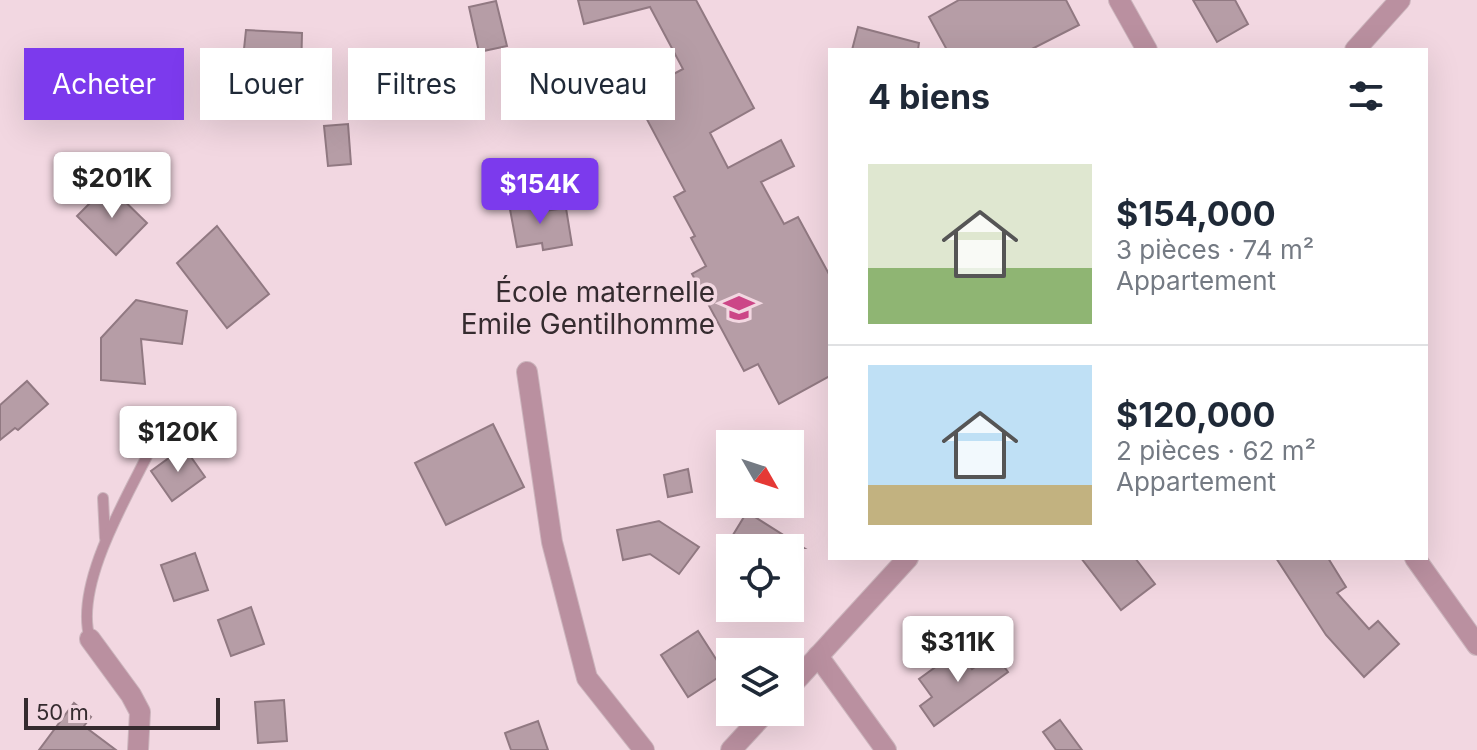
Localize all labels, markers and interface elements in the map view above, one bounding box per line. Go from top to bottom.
chip: Acheter [24,48,184,120]
chip: Louer [200,48,332,120]
chip: Filtres [348,48,485,120]
chip: Nouveau [501,48,675,120]
icon: filters [1344,74,1388,118]
text: 4 biens [868,76,990,117]
pin: $201K [56,152,168,220]
pin: $154K [484,158,596,226]
text: $201K [72,162,152,193]
text: $154K [499,168,581,199]
text: $154,000 [1116,193,1276,234]
icon: home [932,196,1028,292]
text: 3 pièces · 74 m² [1116,234,1314,265]
text: Appartement [1116,265,1276,296]
place label: École maternelle Emile Gentilhomme [461,274,715,341]
school or university icon: École maternelle Emile Gentilhomme [722,291,756,325]
text: $120,000 [1116,394,1275,435]
icon: home [932,397,1028,493]
pin: $120K [122,406,234,474]
text: $120K [138,416,218,447]
north arrow [716,430,804,518]
map controls [716,430,804,726]
text: 2 pièces · 62 m² [1116,435,1316,466]
text: Appartement [1116,466,1276,497]
button: locate [716,534,804,622]
pin: $311K [902,616,1014,684]
text: $311K [921,626,995,657]
button: layers [716,638,804,726]
scale bar [24,694,220,730]
text: 50 m [36,699,89,725]

